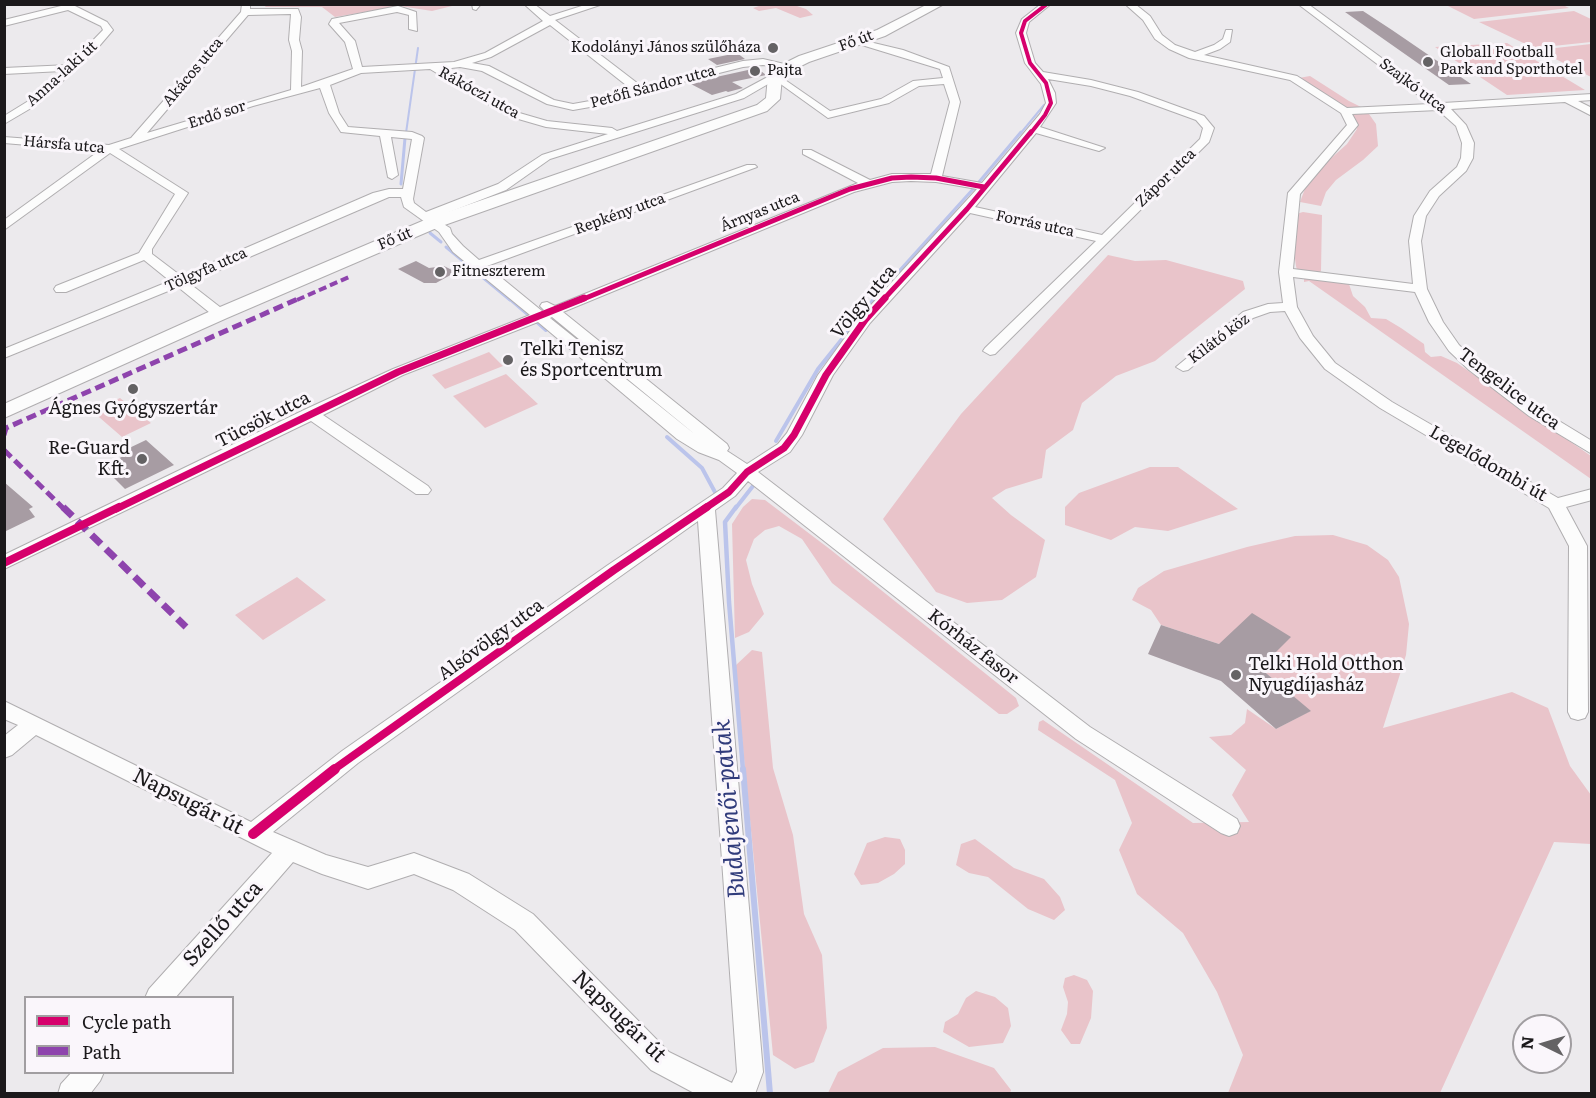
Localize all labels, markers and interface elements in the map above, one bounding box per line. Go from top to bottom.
street label: Fő út [836,26,876,56]
street label: Akácos utca [159,34,227,110]
street label: Anna-laki út [23,37,101,111]
place label: Kodolányi János szülőháza [571,39,761,57]
marker: Kodolányi János szülőháza [766,41,780,55]
place label: Globall Football Park and Sporthotel [1440,44,1583,79]
street label: Szajkó utca [1376,55,1450,117]
marker: Globall Football Park and Sporthotel [1421,55,1435,69]
street label: Petőfi Sándor utca [588,62,718,112]
place label: Pajta [767,62,802,80]
street label: Rákóczi utca [435,63,523,123]
marker: Pajta [748,64,762,78]
street label: Erdő sor [186,97,248,133]
street label: Hársfa utca [22,132,106,158]
street label: Zápor utca [1132,145,1200,211]
street label: Árnyas utca [718,188,802,236]
street label: Repkény utca [572,189,668,239]
street label: Forrás utca [994,207,1076,241]
street label: Fő út [375,224,415,254]
street label: Tölgyfa utca [162,244,250,296]
street label: Völgy utca [827,261,901,343]
place label: Fitneszterem [452,263,546,281]
marker: Fitneszterem [433,265,447,279]
street label: Kilátó köz [1185,310,1253,368]
place label: Telki Tenisz és Sportcentrum [520,339,662,382]
street label: Tengelice utca [1454,344,1564,434]
marker: Telki Tenisz és Sportcentrum [501,353,515,367]
marker: Ágnes Gyógyszertár [126,382,140,396]
street label: Tücsök utca [212,387,314,453]
place label: Ágnes Gyógyszertár [48,398,218,420]
street label: Legelődombi út [1425,421,1551,507]
place label: Re-Guard Kft. [48,438,130,480]
marker: Re-Guard Kft. [135,452,149,466]
street label: Alsóvölgy utca [434,595,548,685]
street label: Kórház fasor [923,605,1023,689]
place label: Telki Hold Otthon Nyugdíjasház [1248,654,1404,696]
marker: Telki Hold Otthon Nyugdíjasház [1229,668,1243,682]
water label: Budajenői-patak [708,718,752,900]
street label: Napsugár út [128,763,248,841]
street label: Szellő utca [178,876,268,972]
street label: Napsugár út [567,966,671,1068]
legend [24,996,234,1074]
text: Cycle path [82,1008,171,1035]
north arrow [1512,1014,1572,1074]
text: N [1514,1035,1539,1050]
text: Path [82,1038,121,1065]

